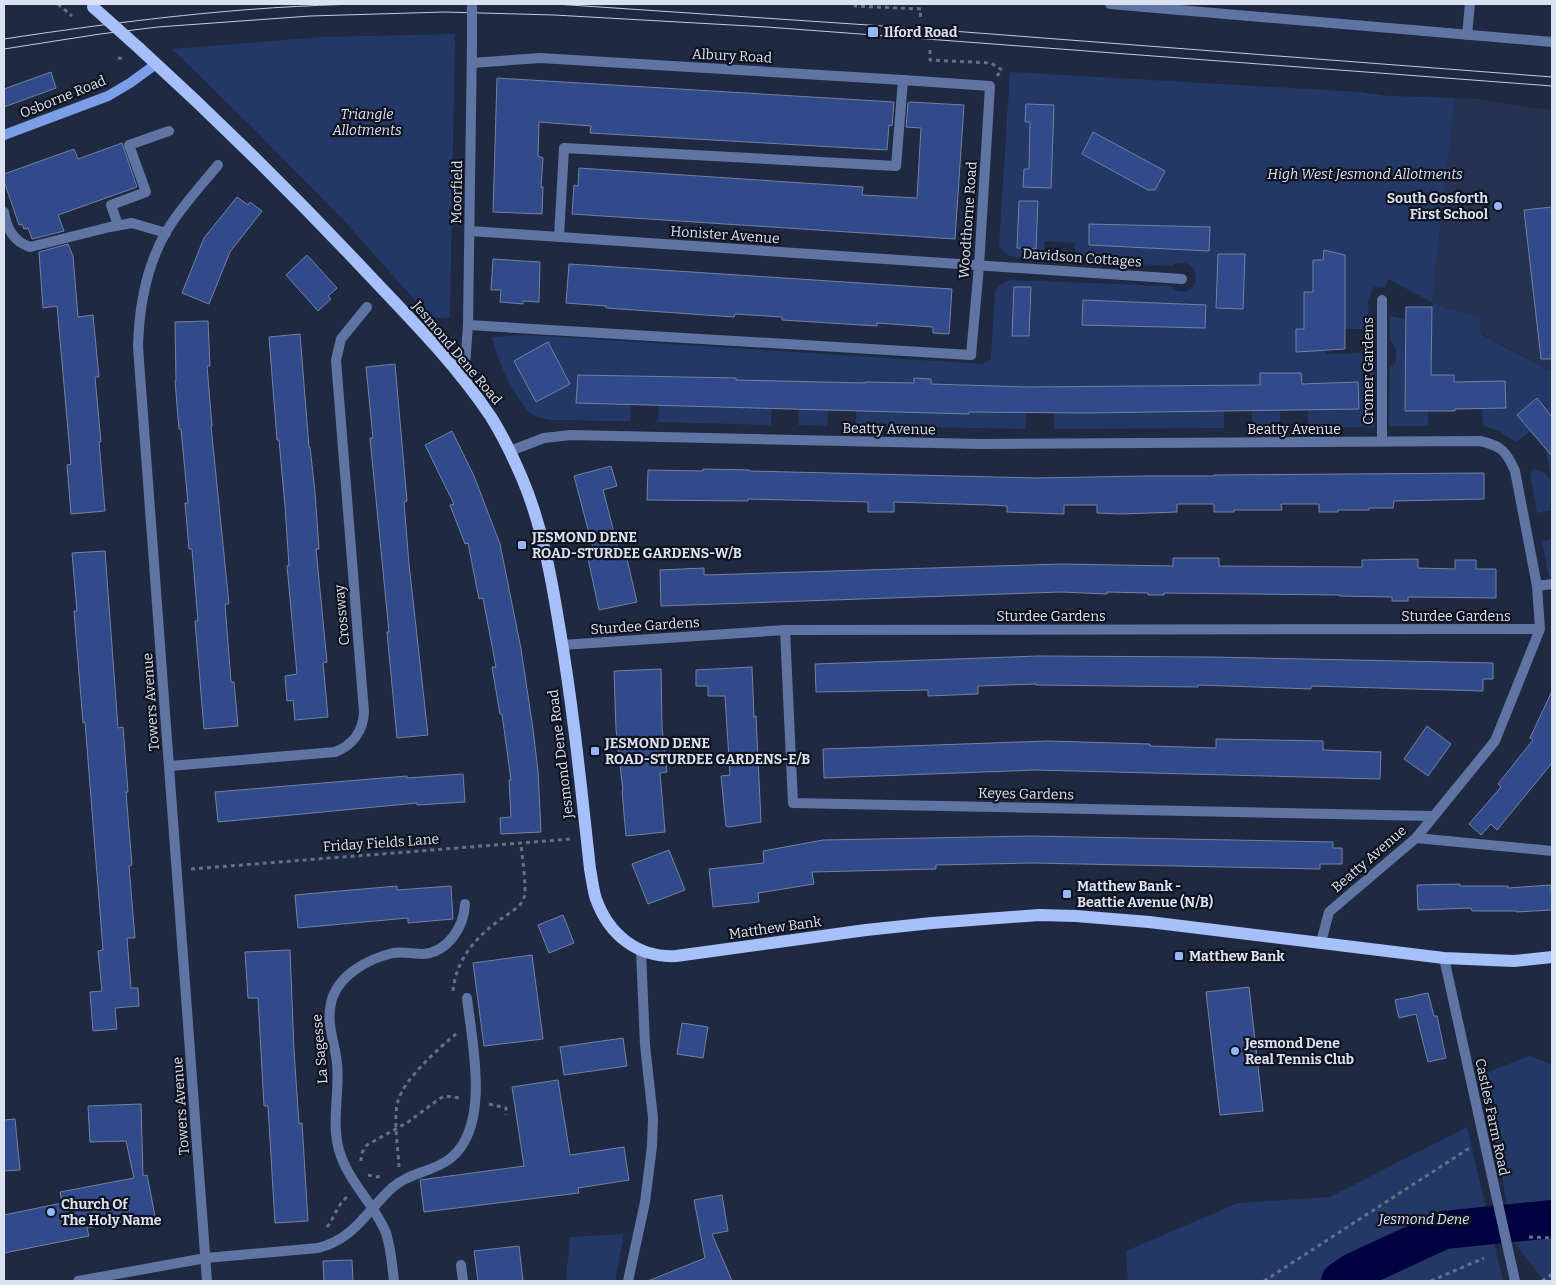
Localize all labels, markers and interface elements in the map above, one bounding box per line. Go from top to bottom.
place label: Ilford Road [884,24,958,41]
marker: Ilford Road [866,25,880,39]
street label: Albury Road [692,45,772,67]
street label: Osborne Road [17,72,109,122]
park label: Triangle Allotments [331,106,402,139]
street label: Moorfield [448,160,466,224]
street label: Woodthorne Road [955,161,981,279]
park label: High West Jesmond Allotments [1267,166,1463,183]
place label: South Gosforth First School [1387,190,1489,223]
marker: South Gosforth First School [1492,200,1504,212]
street label: Honister Avenue [670,223,780,247]
street label: Davidson Cottages [1022,245,1142,271]
street label: Jesmond Dene Road [408,297,505,408]
street label: Cromer Gardens [1360,317,1377,425]
street label: Beatty Avenue [842,420,936,438]
street label: Beatty Avenue [1247,421,1341,438]
place label: JESMOND DENE ROAD-STURDEE GARDENS-W/B [531,529,742,562]
marker: JESMOND DENE ROAD-STURDEE GARDENS-W/B [516,539,528,551]
street label: Crossway [331,583,353,646]
street label: Sturdee Gardens [996,608,1106,625]
street label: Sturdee Gardens [1401,608,1511,625]
street label: Sturdee Gardens [590,614,700,638]
street label: Towers Avenue [139,652,163,752]
street label: Jesmond Dene Road [545,688,577,821]
place label: JESMOND DENE ROAD-STURDEE GARDENS-E/B [604,735,810,768]
marker: JESMOND DENE ROAD-STURDEE GARDENS-E/B [589,745,601,757]
street label: Keyes Gardens [978,785,1074,803]
street label: Beatty Avenue [1328,822,1410,896]
street label: Friday Fields Lane [322,830,440,856]
place label: Matthew Bank - Beattie Avenue (N/B) [1077,878,1213,911]
marker: Matthew Bank - Beattie Avenue (N/B) [1061,888,1073,900]
street label: Matthew Bank [728,913,822,943]
place label: Matthew Bank [1189,948,1285,965]
marker: Matthew Bank [1173,950,1185,962]
street label: La Sagesse [308,1013,332,1085]
place label: Jesmond Dene Real Tennis Club [1244,1035,1354,1068]
marker: Jesmond Dene Real Tennis Club [1229,1045,1241,1057]
street label: Towers Avenue [169,1056,193,1156]
street label: Castles Farm Road [1471,1057,1513,1177]
place label: Church Of The Holy Name [61,1196,162,1229]
marker: Church Of The Holy Name [45,1206,57,1218]
park label: Jesmond Dene [1377,1211,1469,1228]

